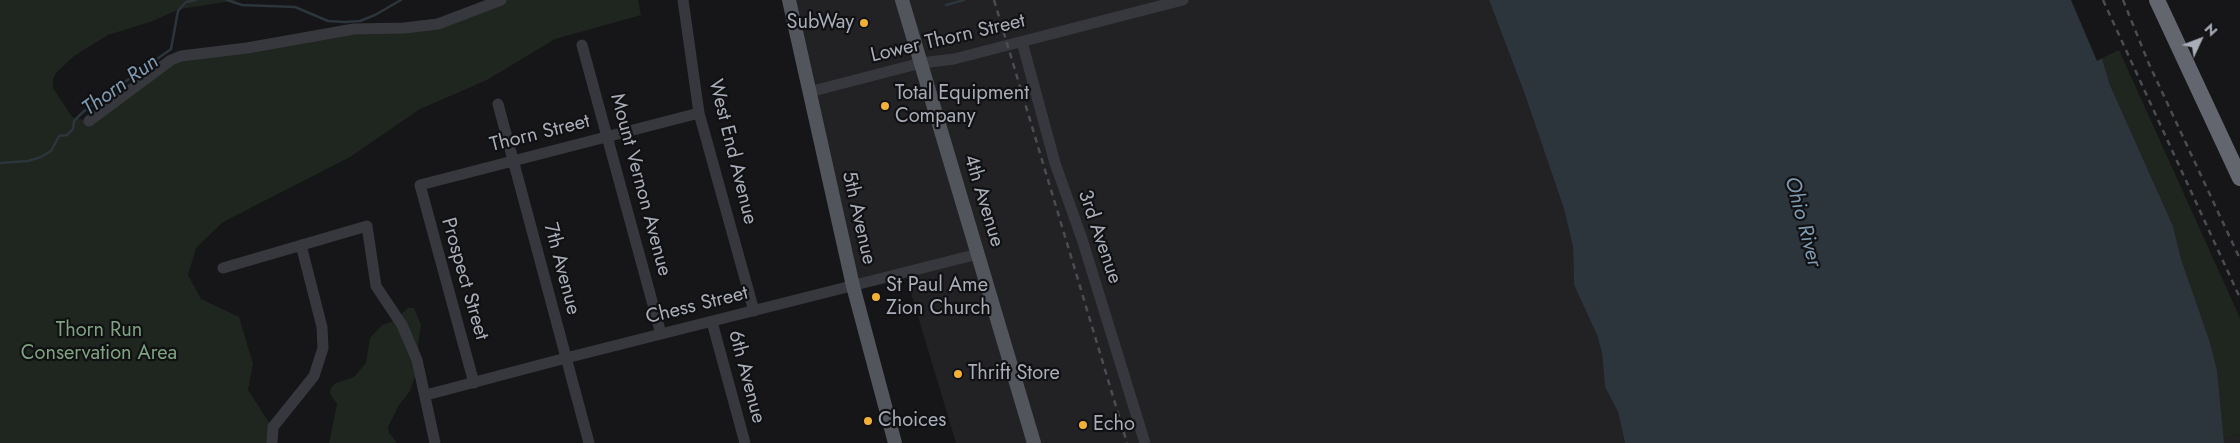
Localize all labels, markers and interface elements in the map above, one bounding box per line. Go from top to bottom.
street label: Lower Thorn Street [868,10,1028,68]
place label: SubWay [787,11,854,35]
north arrow [2175,15,2225,65]
marker: SubWay [858,17,870,29]
text: N [2200,19,2222,41]
water label: Thorn Run [78,50,164,122]
street label: West End Avenue [702,77,762,227]
place label: Total Equipment Company [895,82,1029,129]
street label: Mount Vernon Avenue [604,91,676,279]
marker: Total Equipment Company [879,100,891,112]
street label: Thorn Street [488,110,592,158]
street label: 4th Avenue [958,152,1008,250]
street label: 5th Avenue [836,169,880,267]
water label: Ohio River [1778,174,1826,270]
street label: 3rd Avenue [1072,187,1126,287]
street label: Prospect Street [435,215,493,343]
street label: 7th Avenue [537,220,585,318]
place label: St Paul Ame Zion Church [886,274,991,321]
street label: Chess Street [643,282,751,330]
marker: St Paul Ame Zion Church [870,291,882,303]
park label: Thorn Run Conservation Area [21,319,177,366]
street label: 6th Avenue [722,328,770,426]
place label: Thrift Store [968,362,1060,386]
marker: Thrift Store [952,368,964,380]
place label: Choices [878,409,946,433]
place label: Echo [1093,413,1135,437]
marker: Choices [862,415,874,427]
marker: Echo [1077,419,1089,431]

